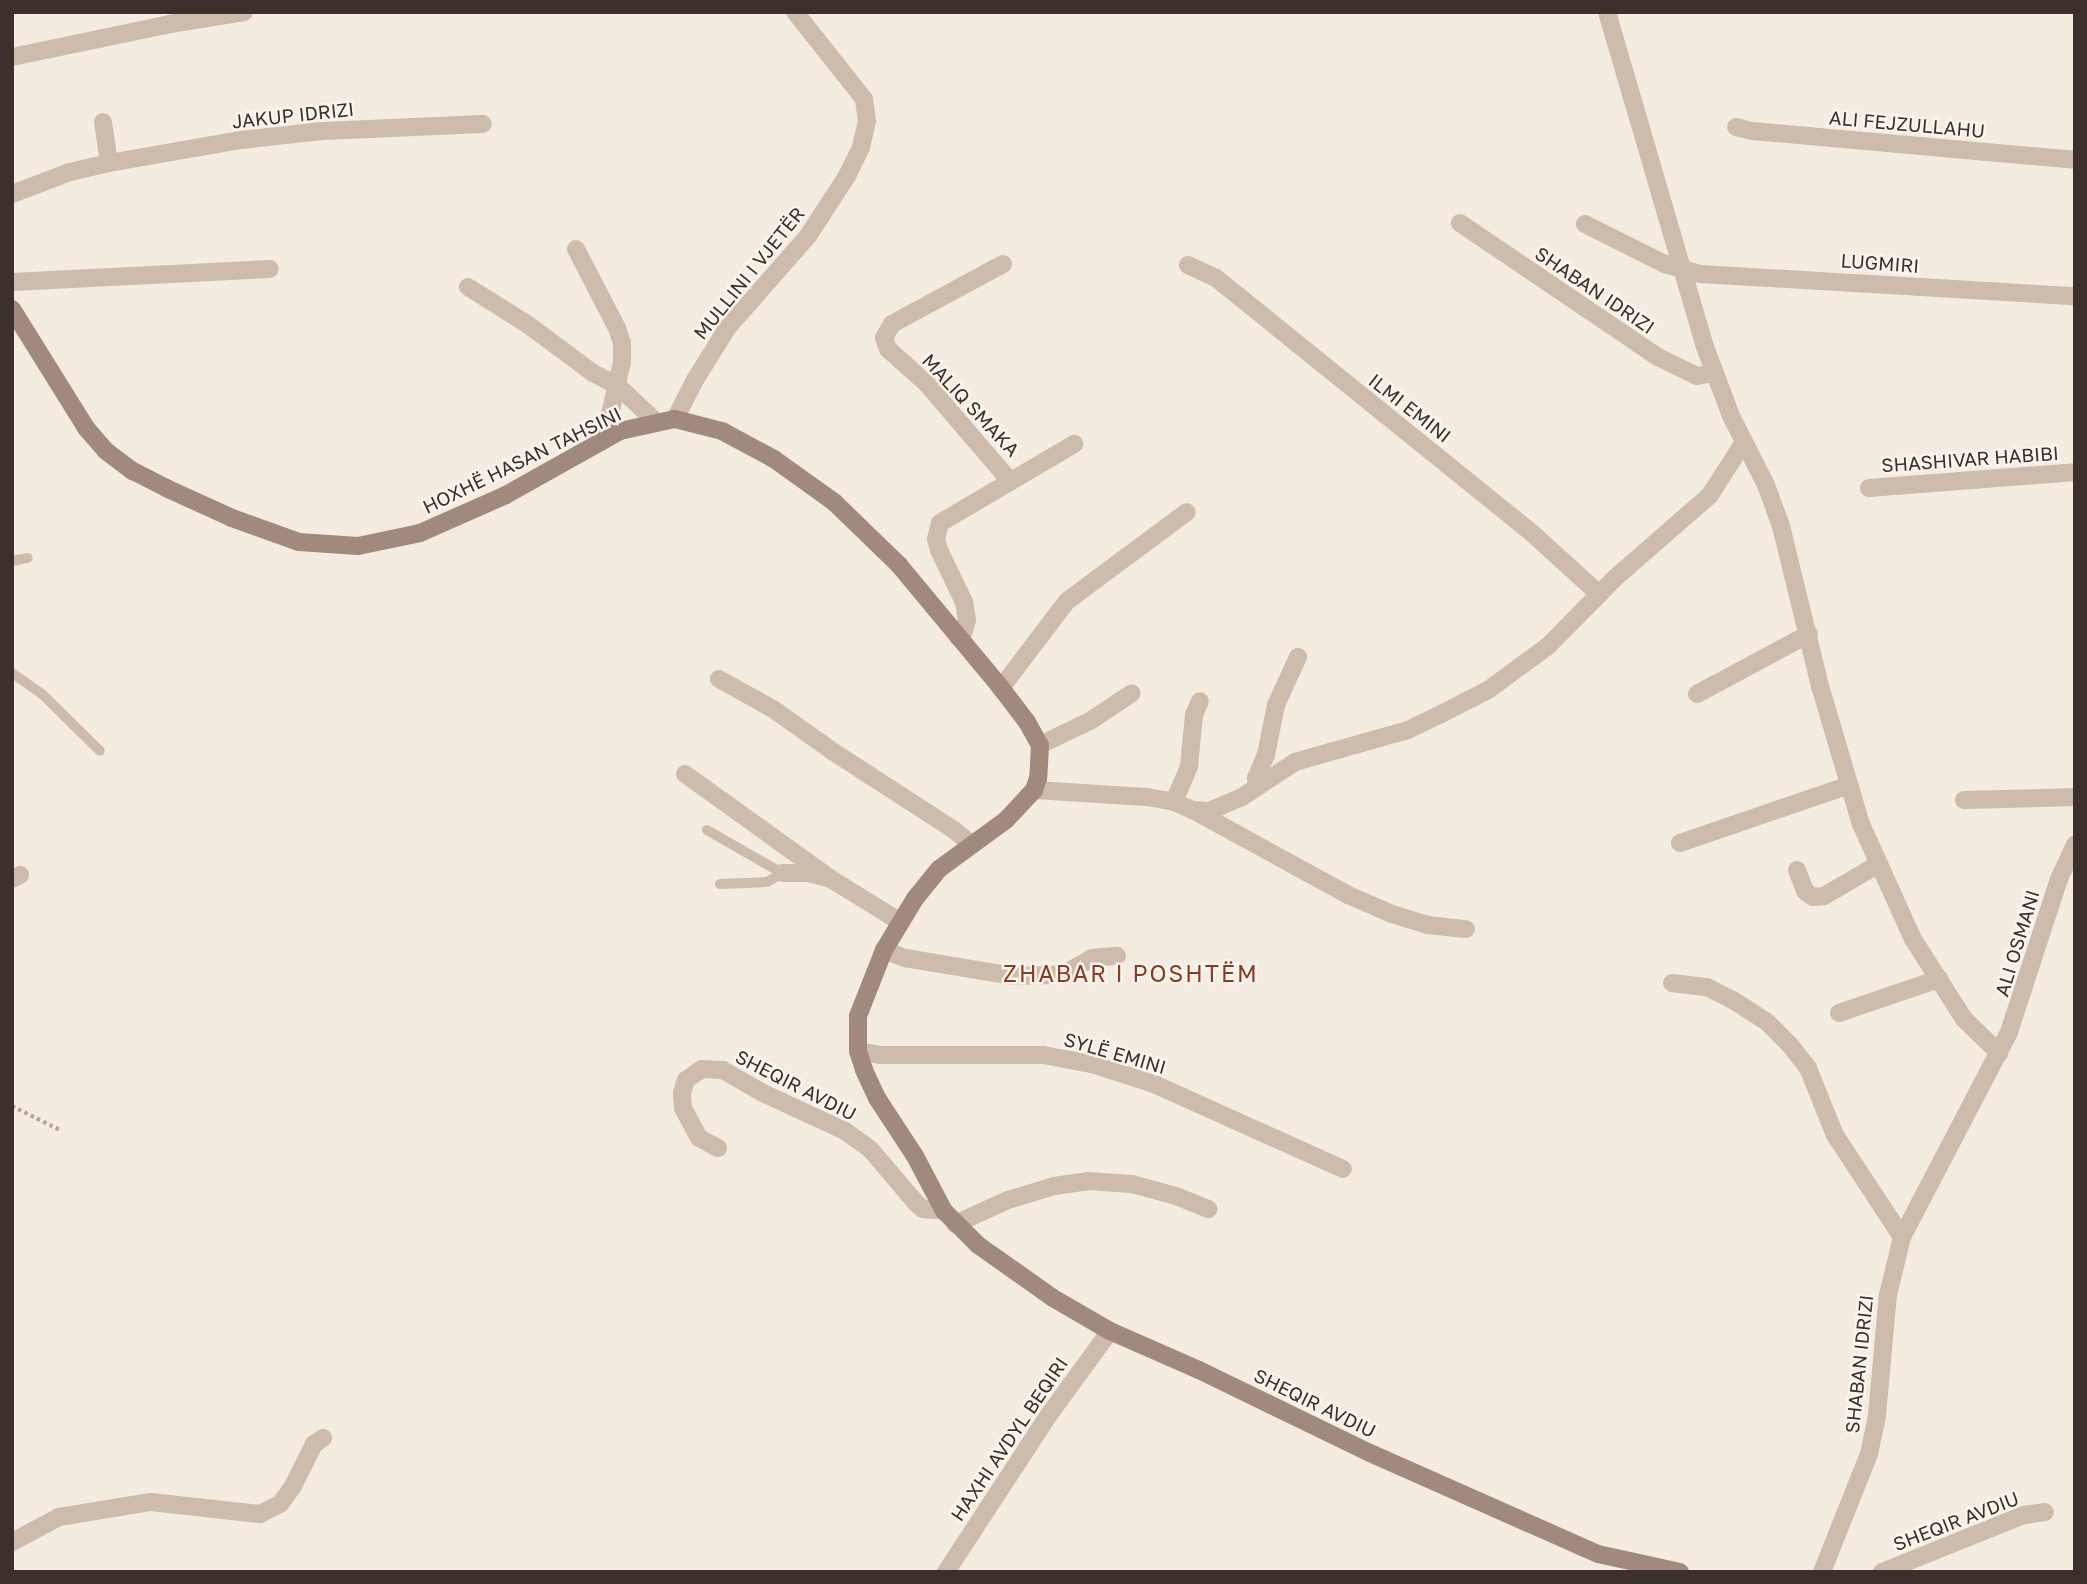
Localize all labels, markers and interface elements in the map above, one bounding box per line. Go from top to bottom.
street label: JAKUP IDRIZI [231,97,355,133]
street label: ALI FEJZULLAHU [1828,106,1986,142]
street label: MULLINI I VJETËR [689,202,809,344]
street label: SHABAN IDRIZI [1531,242,1659,338]
street label: LUGMIRI [1840,249,1920,277]
street label: MALIQ SMAKA [918,349,1024,461]
street label: ILMI EMINI [1364,369,1456,447]
street label: HOXHË HASAN TAHSINI [419,402,625,518]
street label: SHASHIVAR HABIBI [1881,441,2059,477]
street label: ALI OSMANI [1990,887,2044,999]
district label: ZHABAR I POSHTËM [1005,959,1257,987]
street label: SYLË EMINI [1061,1028,1169,1078]
street label: SHEQIR AVDIU [732,1045,860,1125]
street label: SHABAN IDRIZI [1840,1294,1878,1434]
street label: HAXHI AVDYL BEQIRI [946,1353,1072,1525]
street label: SHEQIR AVDIU [1250,1364,1380,1442]
street label: SHEQIR AVDIU [1890,1487,2022,1555]

